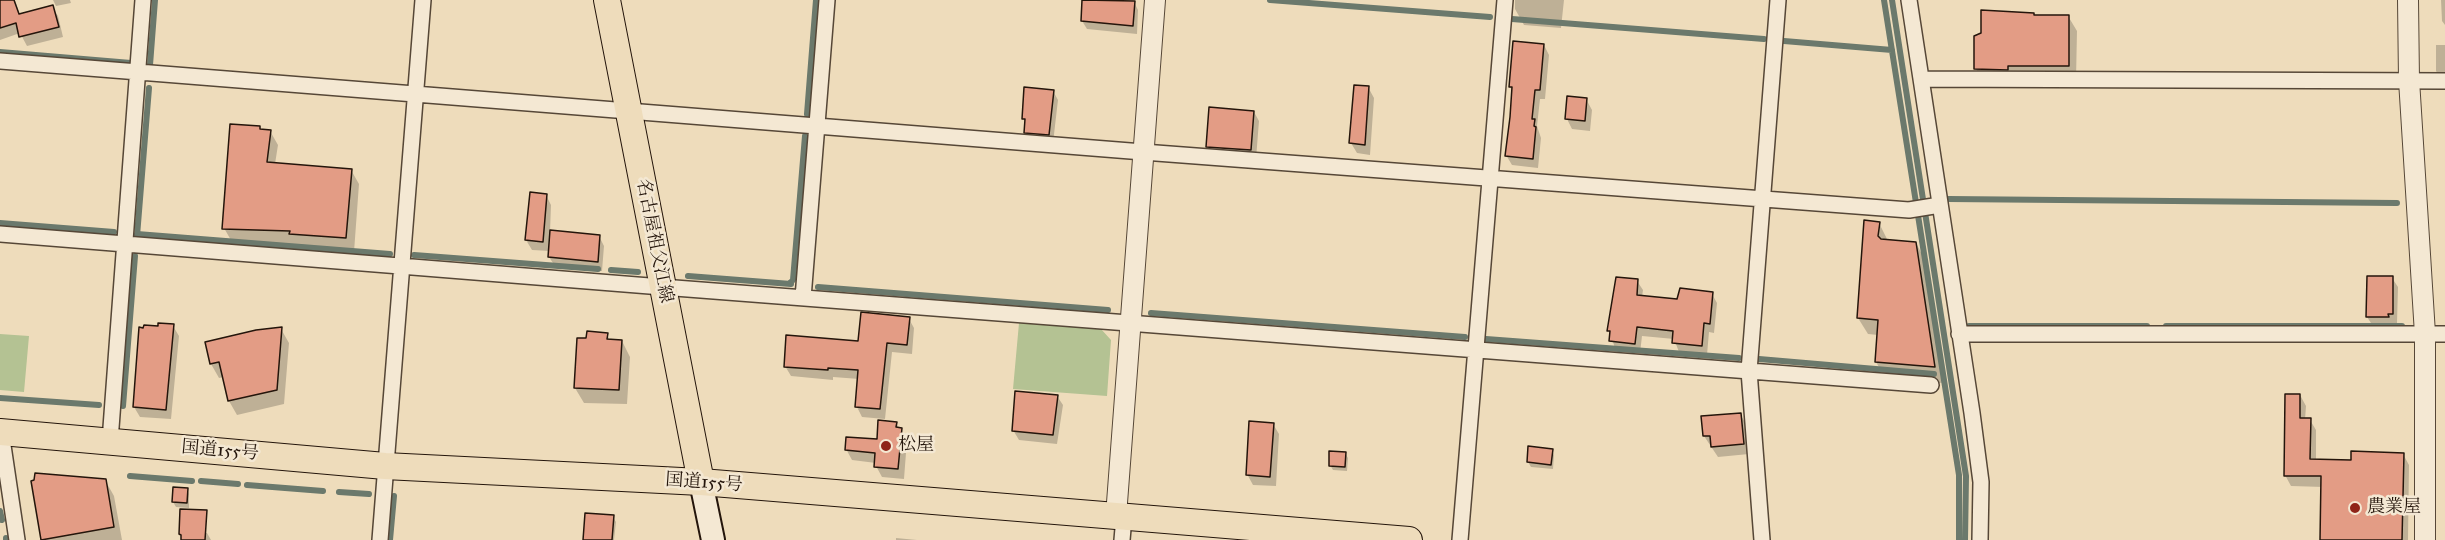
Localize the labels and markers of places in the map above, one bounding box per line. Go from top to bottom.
place label: 松屋 [898,435,934,457]
marker: 松屋 [879,439,893,453]
place label: 農業屋 [2367,497,2421,519]
marker: 農業屋 [2348,501,2362,515]

